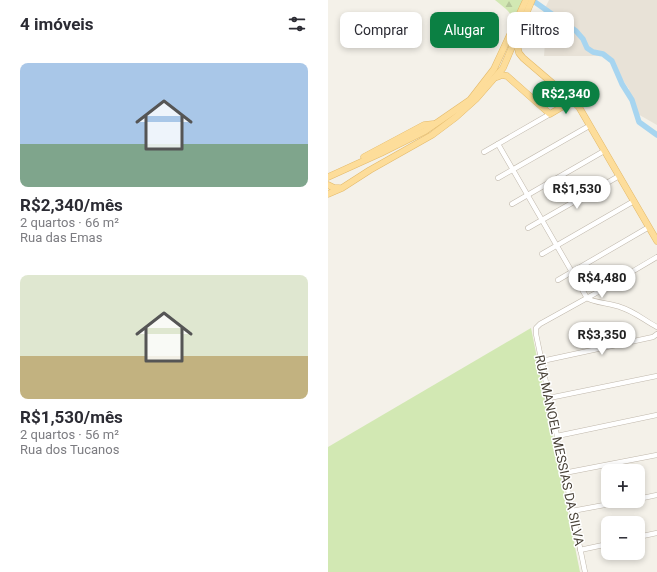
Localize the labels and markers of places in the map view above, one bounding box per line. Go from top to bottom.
pin: R$2,340 [529,81,603,115]
pin: R$1,530 [540,176,614,210]
pin: R$4,480 [565,265,639,299]
pin: R$3,350 [565,322,639,356]

